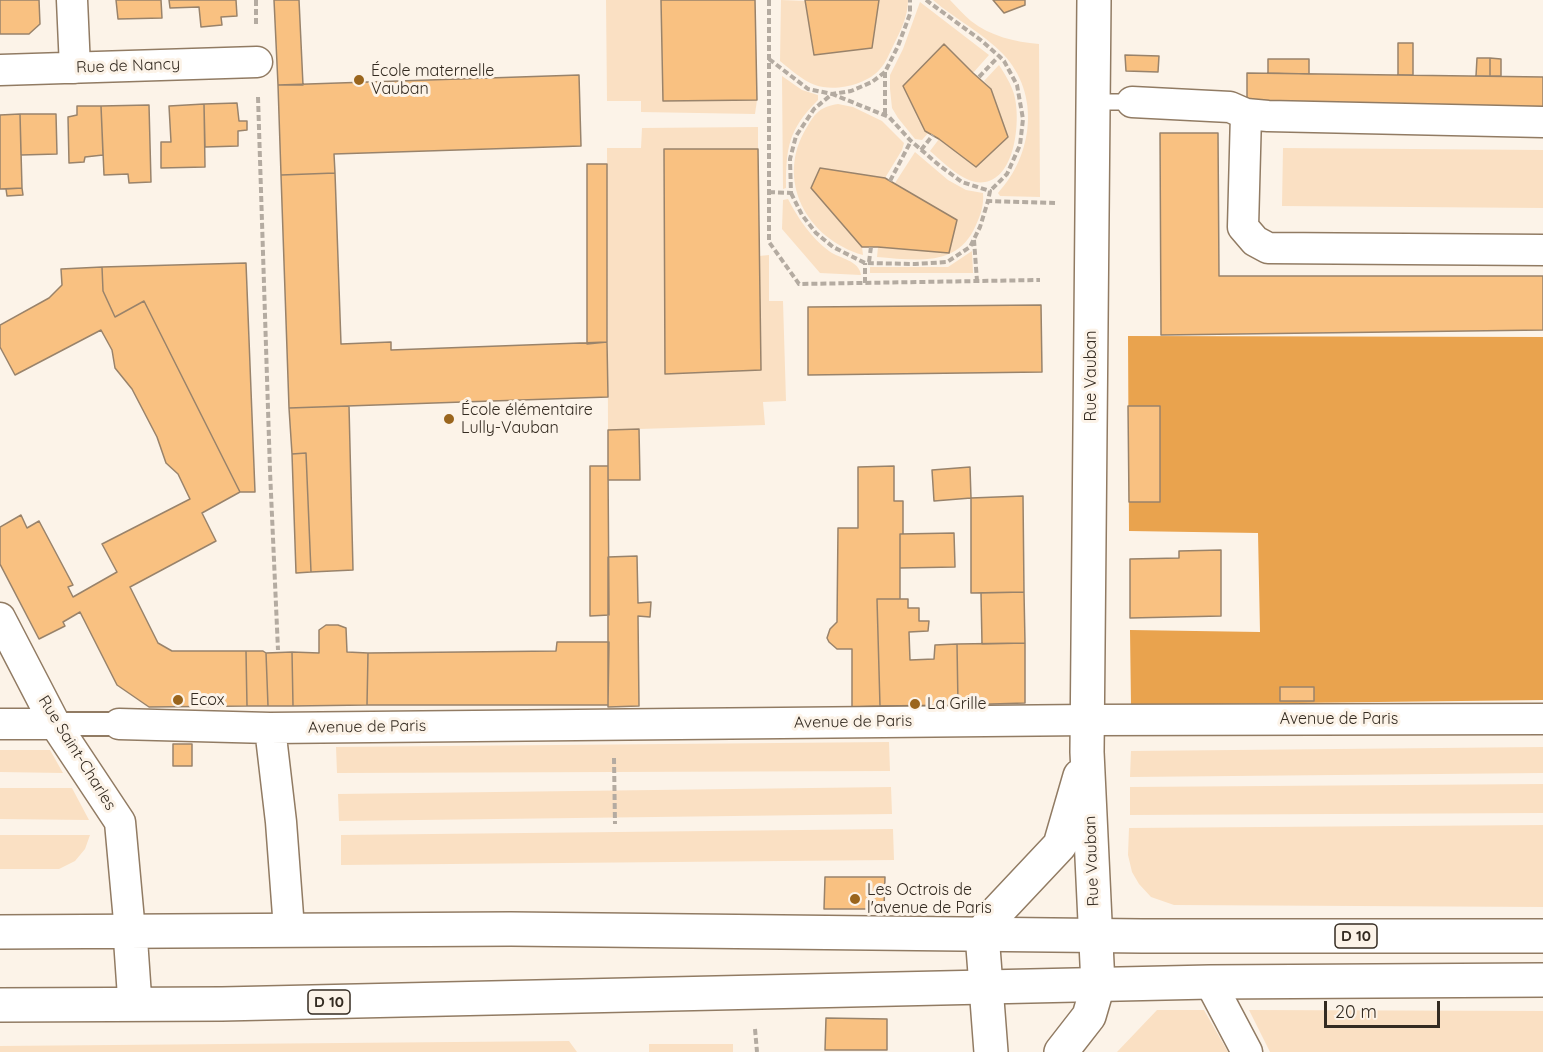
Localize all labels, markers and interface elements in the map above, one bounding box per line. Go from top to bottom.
street label: Rue de Nancy [76,55,180,77]
place label: École maternelle Vauban [371,61,494,99]
marker: École maternelle Vauban [352,73,366,87]
street label: Rue Vauban [1081,331,1101,421]
place label: École élémentaire Lully-Vauban [461,400,593,438]
marker: École élémentaire Lully-Vauban [442,412,456,426]
place label: Ecox [190,690,225,710]
street label: Rue Saint-Charles [34,692,120,814]
marker: Ecox [171,693,185,707]
place label: La Grille [927,694,987,714]
marker: La Grille [908,697,922,711]
street label: Avenue de Paris [1280,709,1398,729]
street label: Avenue de Paris [794,711,912,733]
street label: Avenue de Paris [308,716,426,738]
street label: Rue Vauban [1081,815,1103,907]
place label: Les Octrois de l'avenue de Paris [867,880,992,918]
marker: Les Octrois de l'avenue de Paris [848,892,862,906]
road number: D 10 [1335,924,1377,948]
scale bar [1327,989,1442,1027]
road number: D 10 [308,990,350,1014]
text: 20 m [1335,1000,1377,1023]

